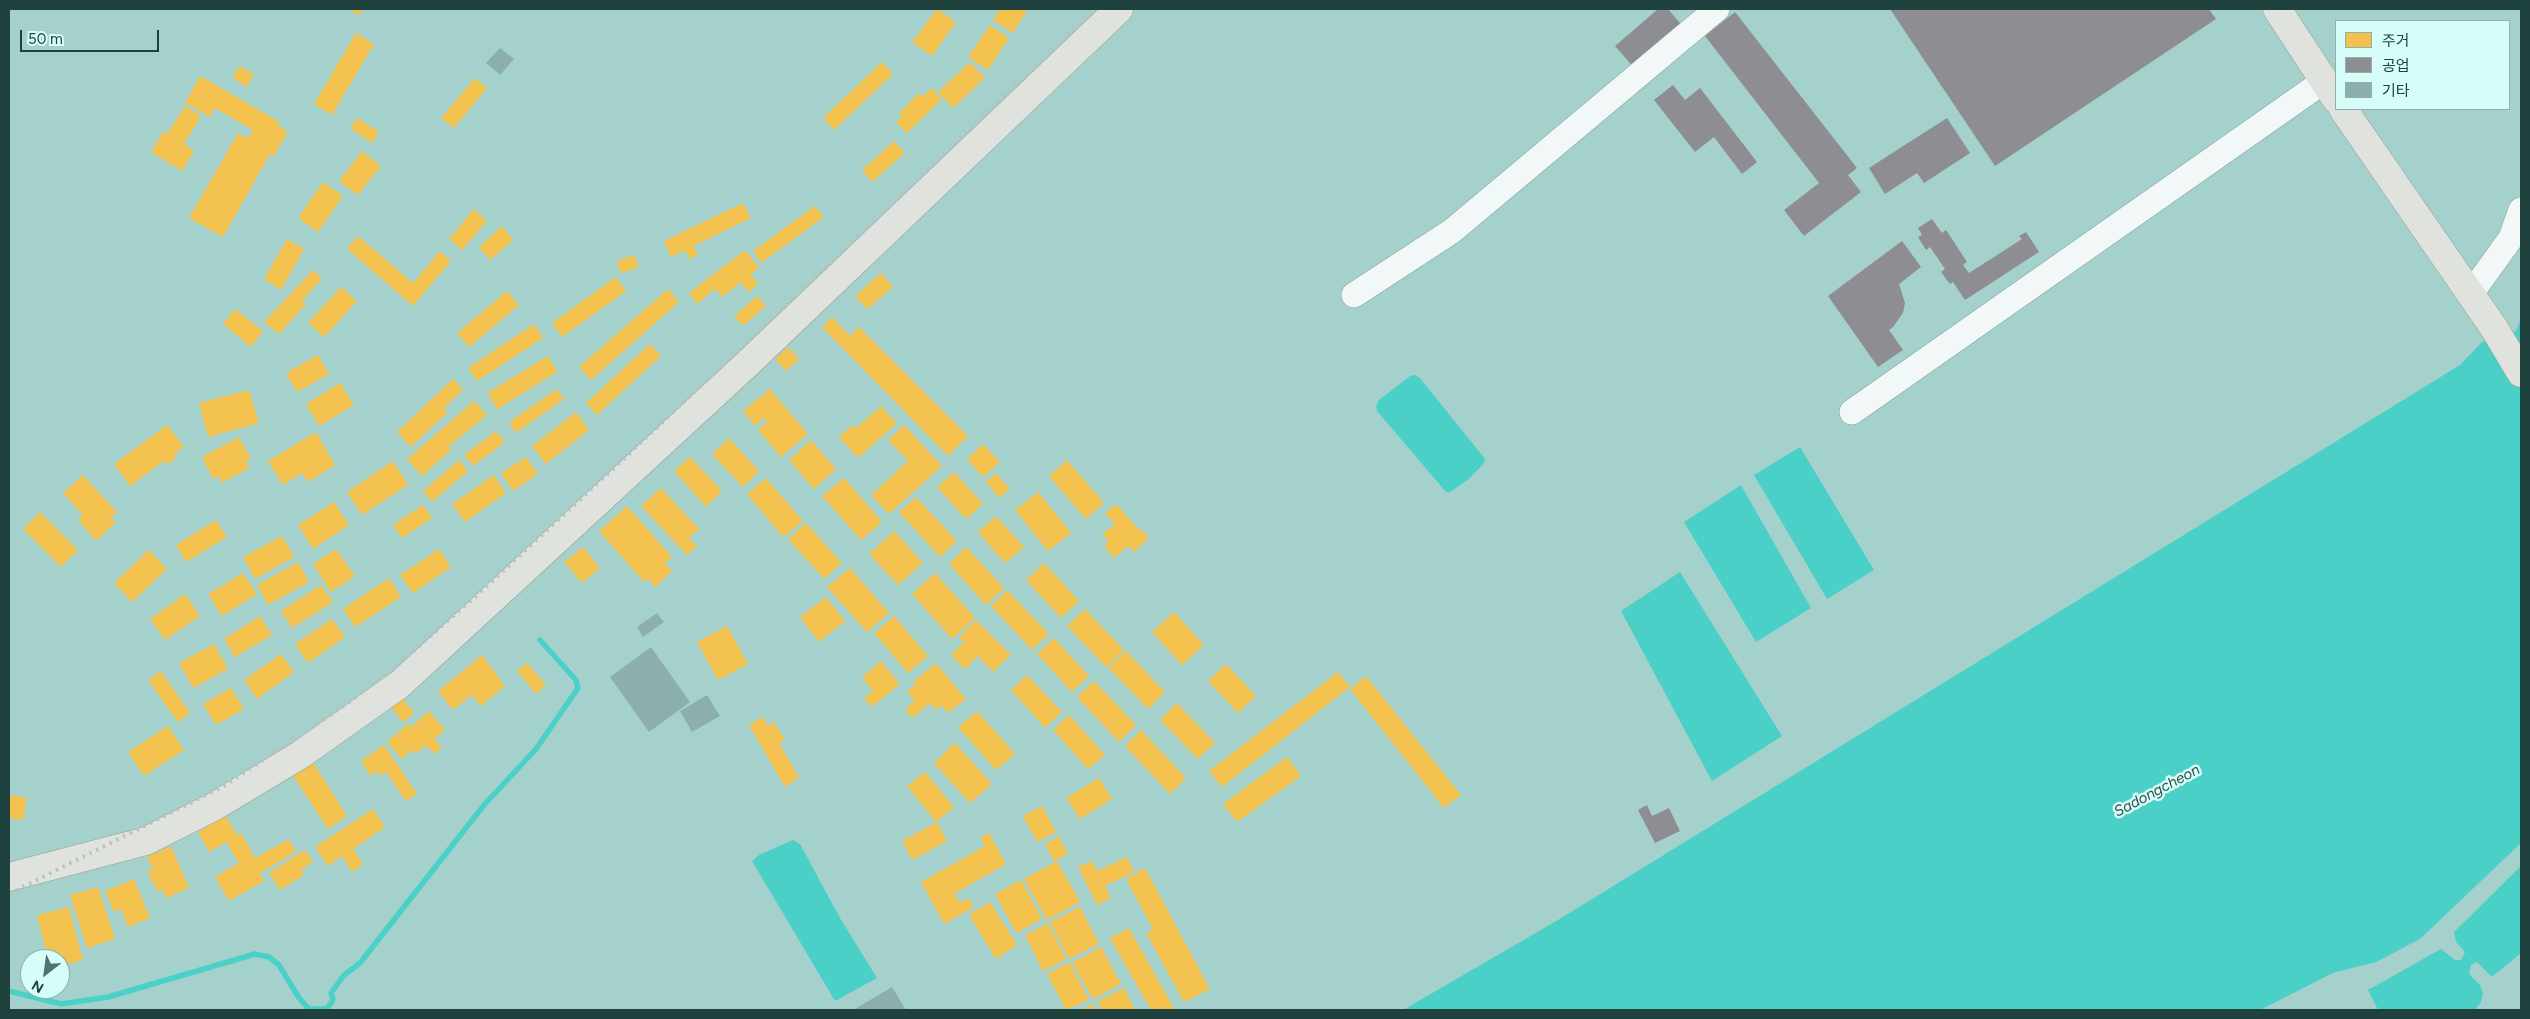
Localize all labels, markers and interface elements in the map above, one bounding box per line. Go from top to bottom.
scale bar [22,20,161,52]
legend [2335,20,2510,110]
text: 50 m [28,30,63,48]
text: 주거 [2382,32,2410,50]
text: 공업 [2382,57,2410,75]
text: 기타 [2382,82,2410,100]
water label: Sadongcheon [2111,761,2203,821]
north arrow [20,949,70,999]
text: N [29,976,47,997]

